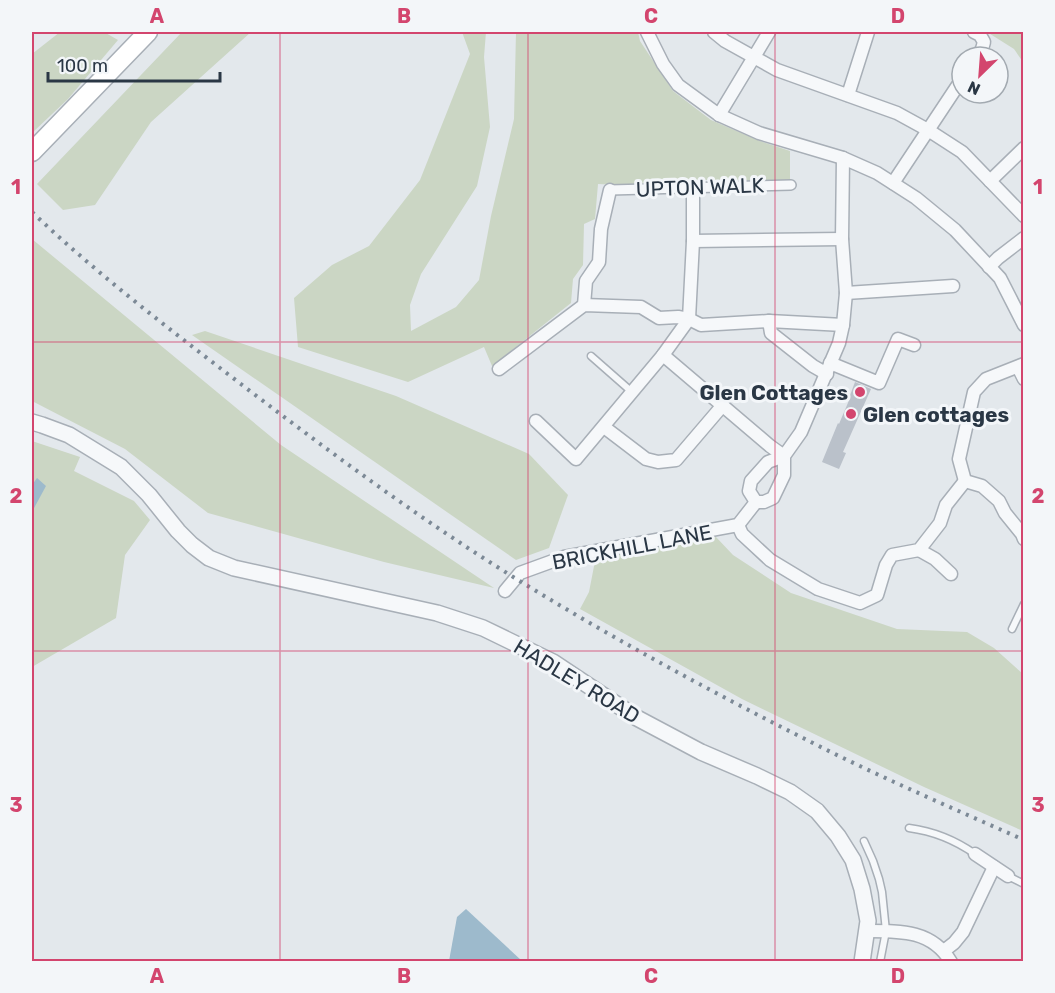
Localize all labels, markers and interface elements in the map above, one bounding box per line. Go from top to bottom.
text: A [150,4,165,28]
text: B [397,4,411,28]
text: C [644,4,658,28]
text: D [891,4,905,28]
scale bar [48,45,220,83]
north arrow [950,45,1010,105]
text: 100 m [57,55,108,77]
text: N [965,77,983,99]
street label: UPTON WALK [635,172,765,202]
text: 1 [11,175,21,199]
text: 1 [1033,175,1043,199]
place label: Glen Cottages [699,380,848,405]
marker: Glen Cottages [853,385,867,399]
place label: Glen cottages [863,402,1009,427]
marker: Glen cottages [844,407,858,421]
text: 2 [10,484,23,508]
text: 2 [1032,484,1045,508]
street label: BRICKHILL LANE [550,519,714,575]
street label: HADLEY ROAD [510,634,644,728]
text: 3 [9,793,23,817]
text: 3 [1031,793,1045,817]
text: A [150,964,165,988]
text: B [397,964,411,988]
text: C [644,964,658,988]
text: D [891,964,905,988]

